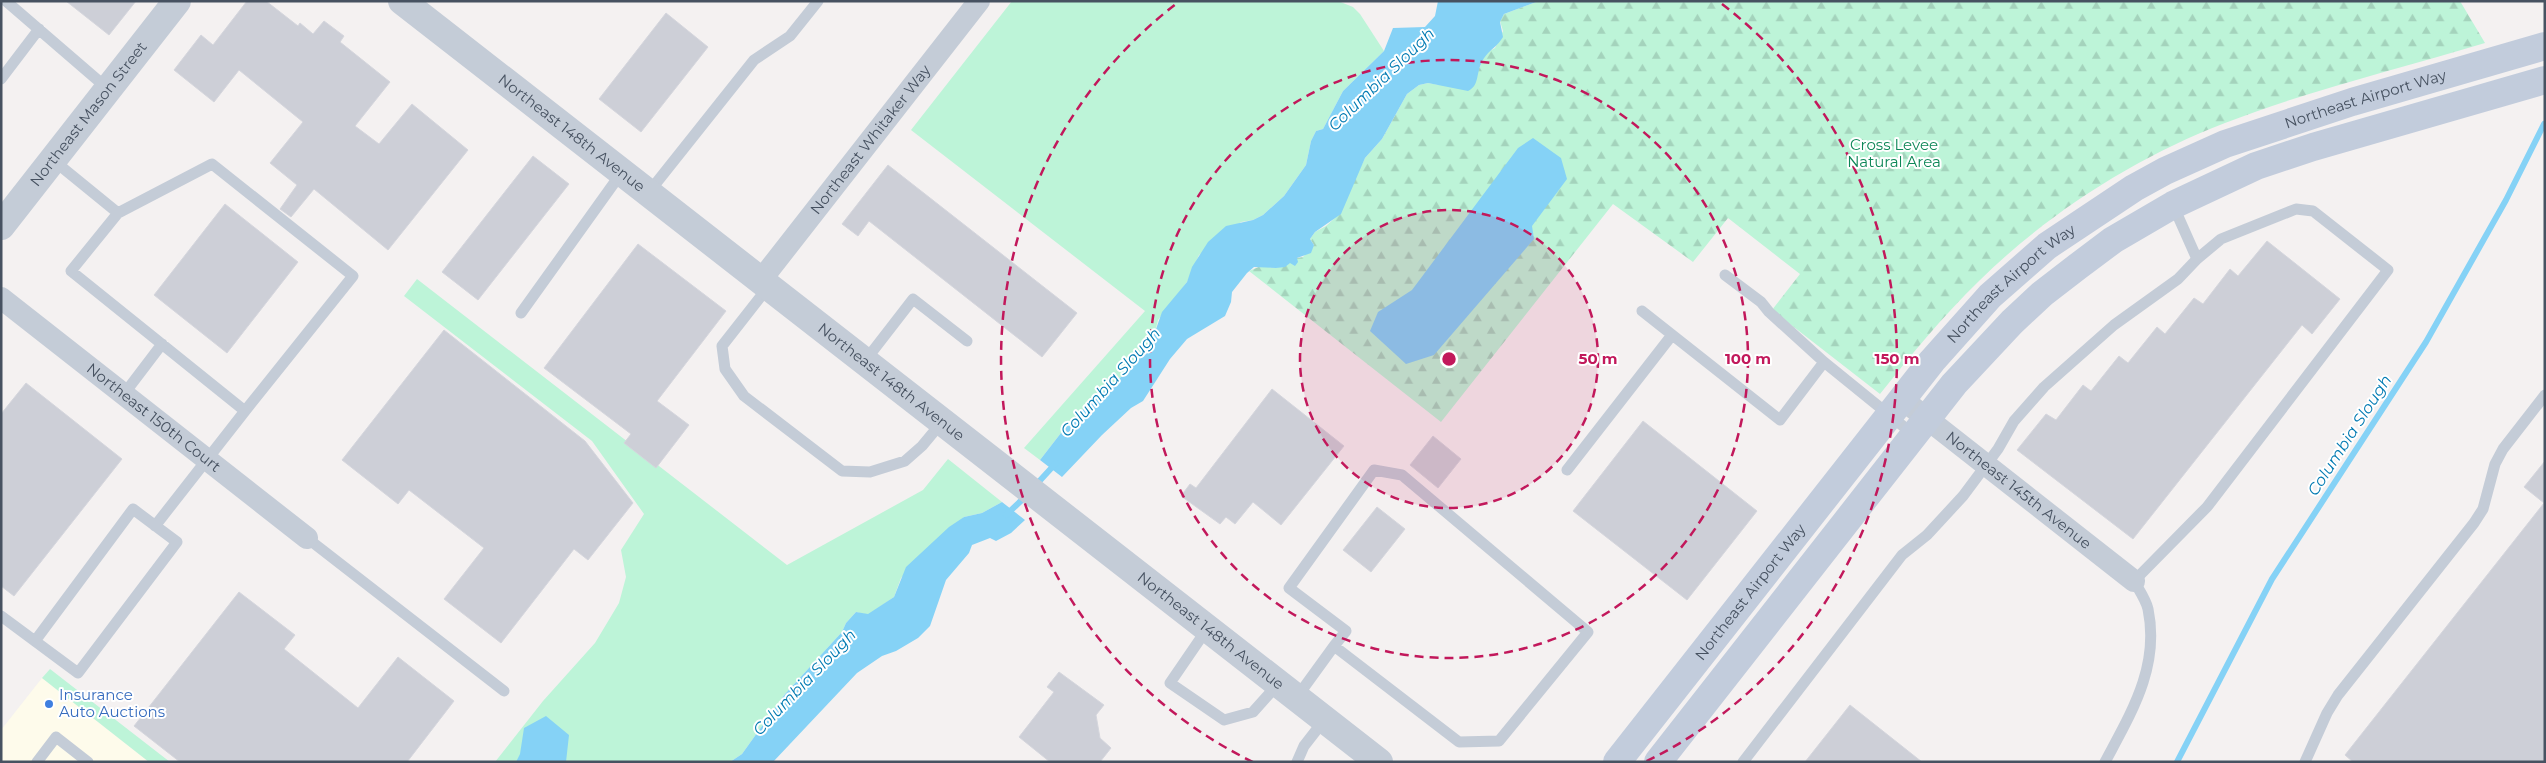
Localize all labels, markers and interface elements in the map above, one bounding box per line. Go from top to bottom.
water label: Columbia Slough [1324,24,1438,135]
street label: Northeast Mason Street [26,38,151,190]
street label: Northeast Whitaker Way [806,60,935,218]
street label: Northeast Airport Way [2282,65,2449,133]
street label: Northeast 148th Avenue [495,70,649,196]
park label: Cross Levee Natural Area [1847,135,1941,171]
street label: Northeast Airport Way [1942,219,2080,347]
street label: Northeast 148th Avenue [814,318,969,445]
water label: Columbia Slough [1056,324,1164,441]
text: 50 m [1578,349,1618,368]
text: 100 m [1725,349,1771,368]
text: 150 m [1875,349,1919,368]
centre of rings [1440,350,1458,368]
street label: Northeast 150th Court [83,359,225,476]
water label: Columbia Slough [2303,371,2396,499]
street label: Northeast 145th Avenue [1942,427,2095,553]
street label: Northeast Airport Way [1691,519,1810,664]
street label: Northeast 148th Avenue [1134,567,1288,694]
water label: Columbia Slough [749,625,860,739]
place label: Insurance Auto Auctions [59,685,165,721]
marker: Insurance Auto Auctions [43,698,55,710]

